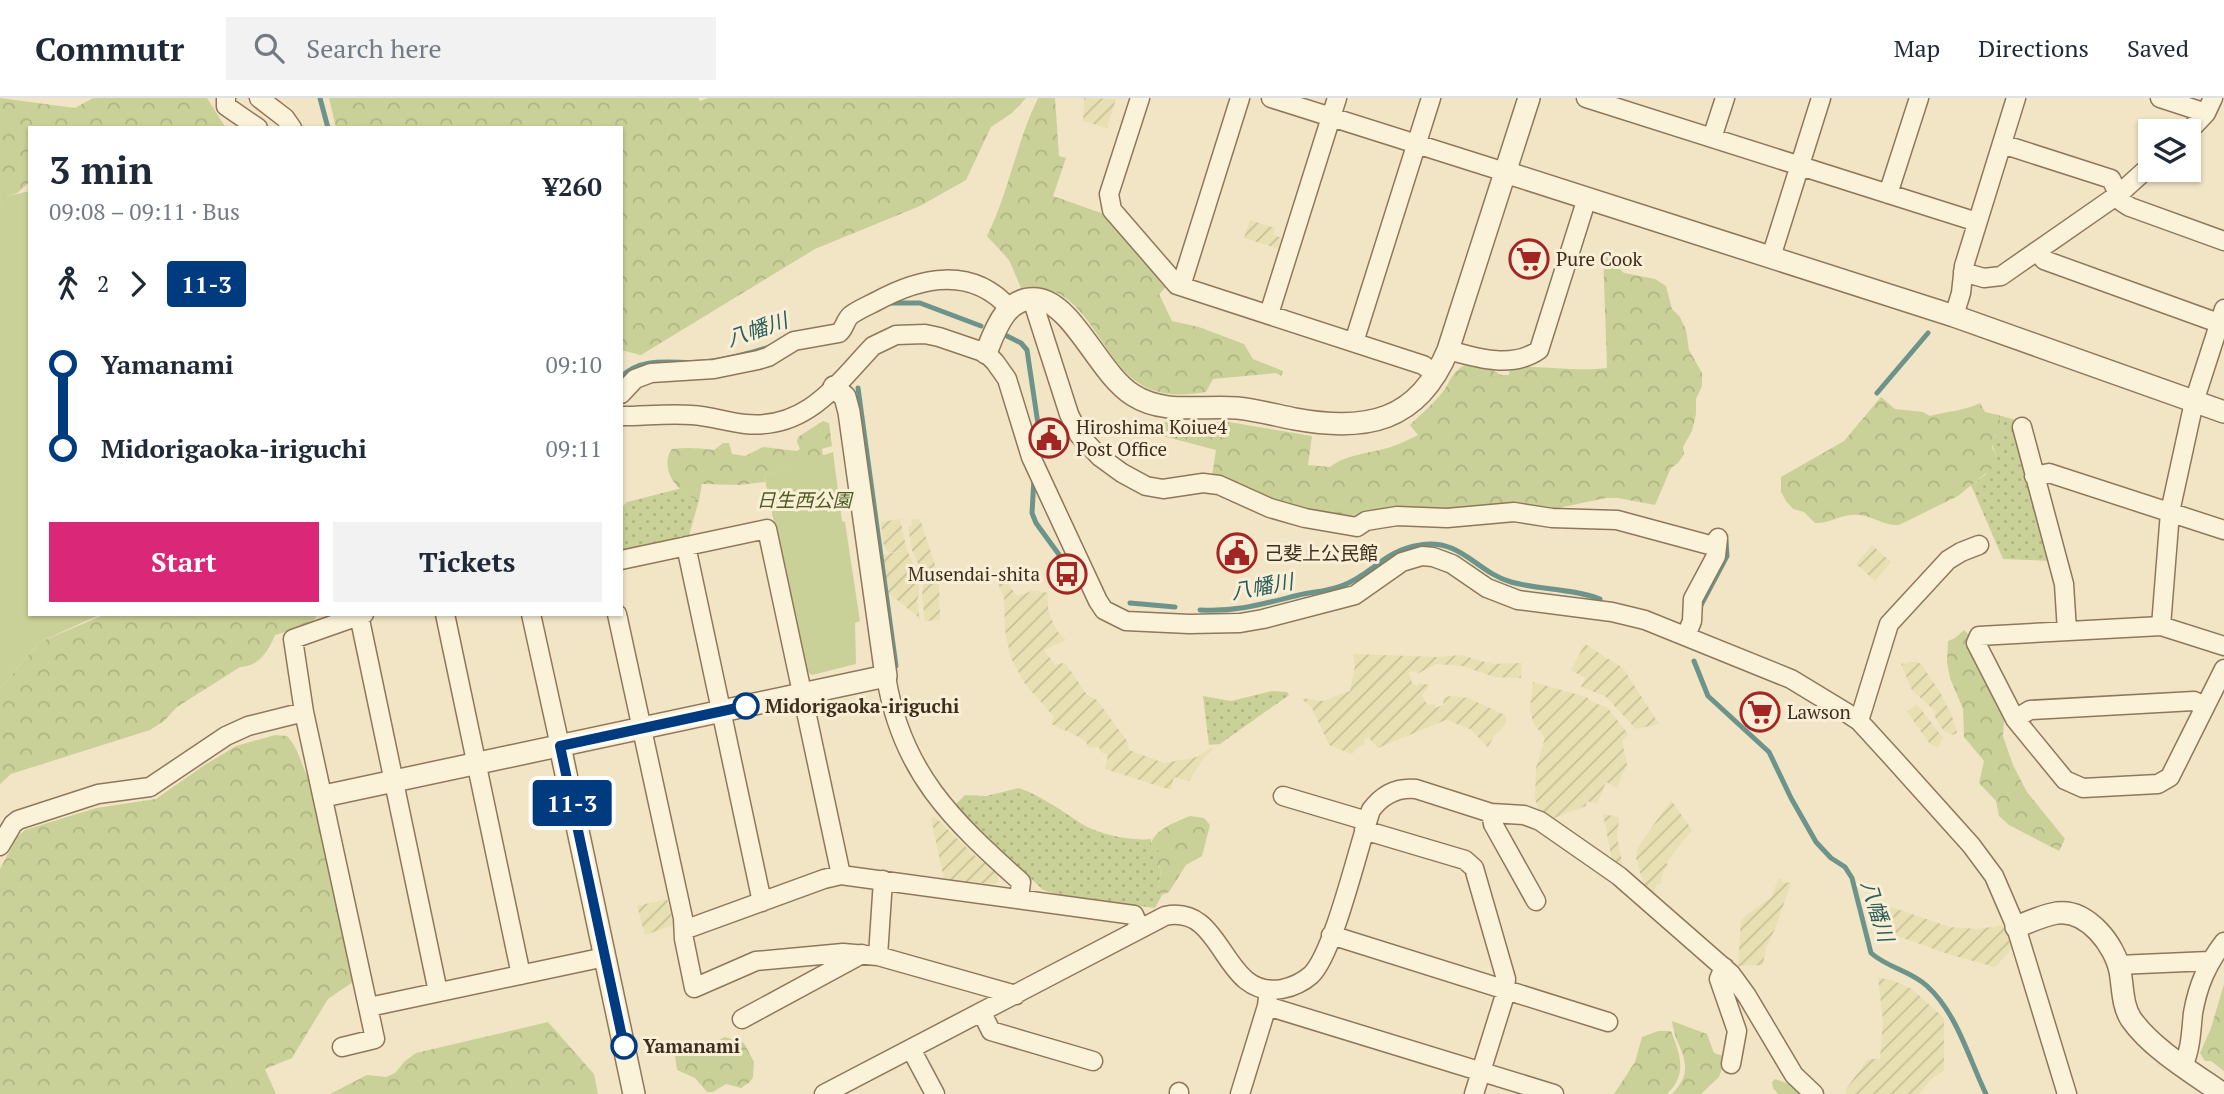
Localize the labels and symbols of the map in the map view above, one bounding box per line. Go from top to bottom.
supermarket icon: Pure Cook [1508,238,1550,280]
place label: Pure Cook [1556,246,1642,271]
water label: 八幡川 [722,305,793,353]
place label: Hiroshima Koiue4 Post Office [1076,414,1228,461]
public building icon: Hiroshima Koiue4 Post Office [1028,417,1070,459]
park label: 日生西公園 [756,487,854,512]
public building icon: 己斐上公民館 [1216,532,1258,574]
place label: 己斐上公民館 [1264,540,1378,565]
bus stop icon: Musendai-shita [1046,553,1088,595]
place label: Musendai-shita [908,561,1040,586]
water label: 八幡川 [1228,566,1297,605]
supermarket icon: Lawson [1739,691,1781,733]
marker: Midorigaoka-iriguchi [733,693,759,719]
place label: Midorigaoka-iriguchi [765,693,959,718]
place label: Lawson [1787,699,1851,724]
line badge: 11-3 [523,780,621,826]
water label: 八幡川 [1855,876,1901,947]
marker: Yamanami [611,1033,637,1059]
place label: Yamanami [643,1033,740,1058]

